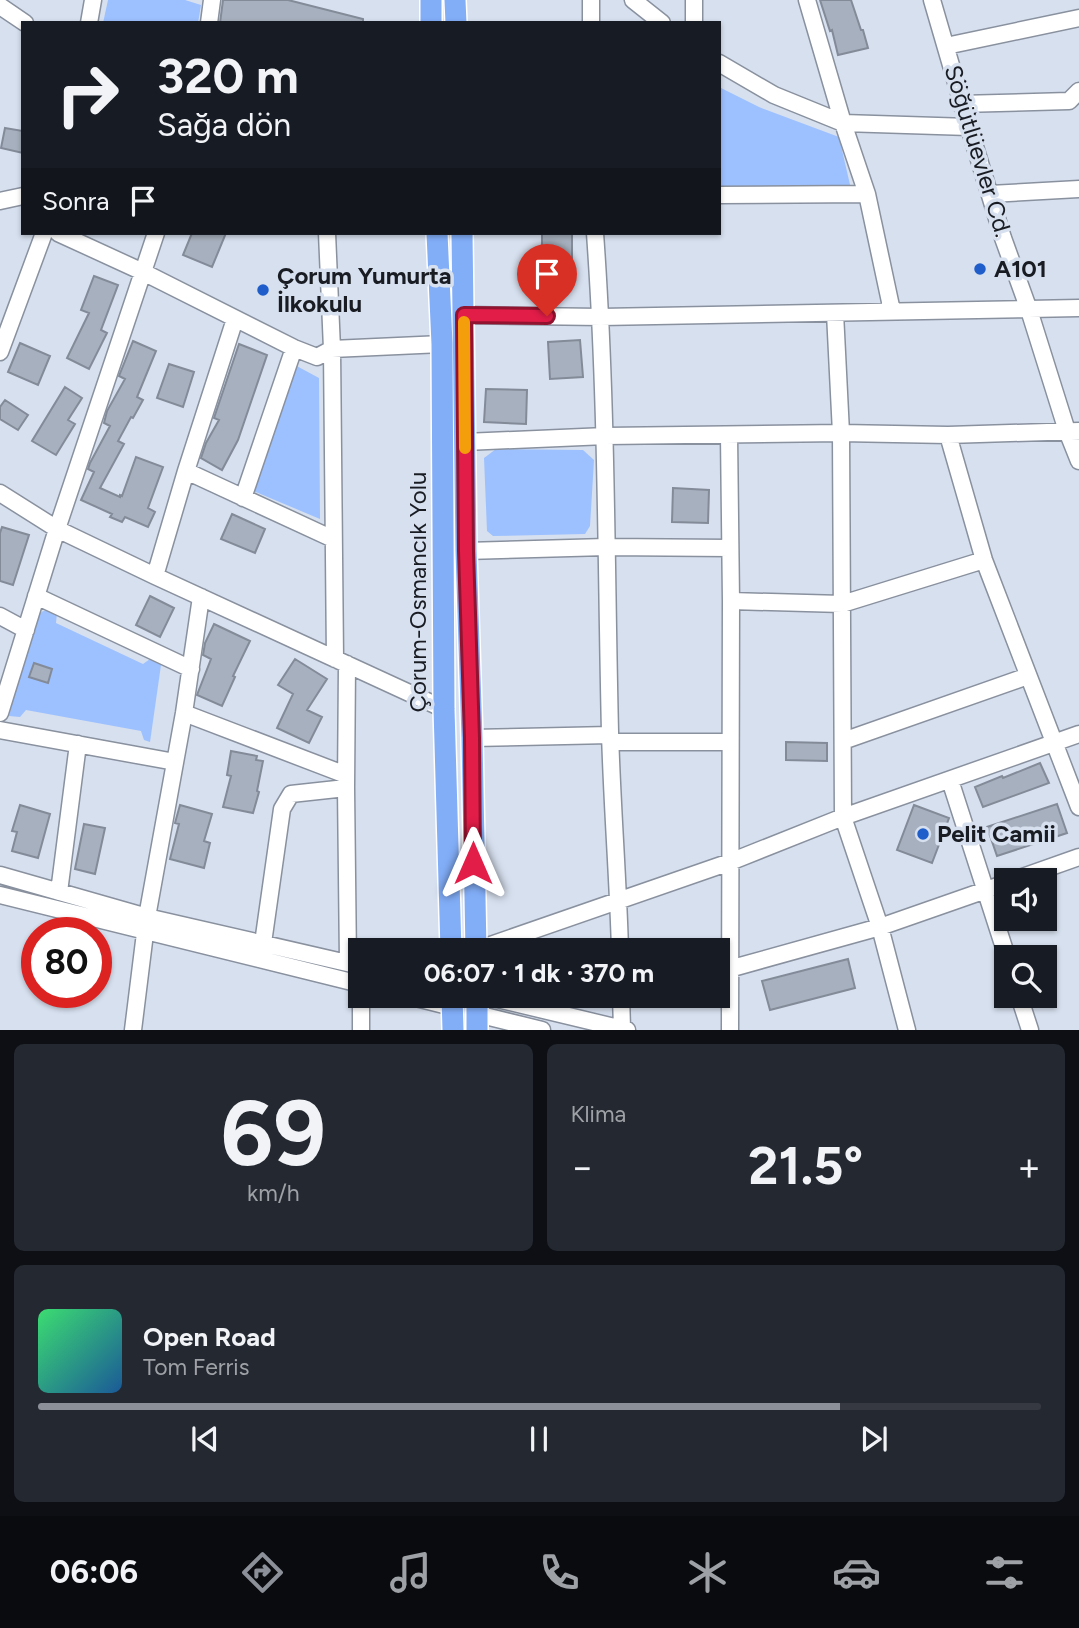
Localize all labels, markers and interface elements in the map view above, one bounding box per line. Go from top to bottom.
text: 320 m [157,46,299,105]
icon: right [42,49,133,140]
street label: Söğütlüevler Cd. [939,62,1018,240]
text: Sağa dön [157,106,291,144]
icon: arrive [124,182,162,220]
text: Sonra [42,185,110,217]
pin [517,244,577,316]
place label: A101 [994,254,1047,283]
icon: arrive [528,255,566,293]
place label: Çorum Yumurta İlkokulu [277,261,452,318]
marker: A101 [972,261,988,277]
marker: Çorum Yumurta İlkokulu [255,282,271,298]
street label: Çorum-Osmancık Yolu [403,472,432,712]
place label: Pelit Camii [937,819,1056,848]
position arrow [436,826,510,900]
marker: Pelit Camii [915,826,931,842]
map controls [994,868,1057,1008]
button: sound [994,868,1057,931]
speed limit sign: 80 [21,917,112,1008]
button: search [994,945,1057,1008]
text: 06:07 · 1 dk · 370 m [424,957,654,989]
text: 69 [220,1079,326,1188]
text: Klima [571,1100,626,1128]
text: 21.5° [748,1135,863,1197]
text: − [571,1144,594,1190]
text: + [1017,1144,1041,1190]
text: km/h [247,1179,300,1207]
text: Open Road [143,1321,276,1353]
text: Tom Ferris [143,1353,249,1381]
icon: previous [186,1420,224,1458]
icon: pause [520,1420,558,1458]
icon: next [855,1420,893,1458]
icon: directions [238,1548,287,1597]
icon: music [386,1548,435,1597]
icon: phone [535,1548,584,1597]
icon: climate [683,1548,732,1597]
icon: car [832,1548,881,1597]
icon: filters [980,1548,1029,1597]
text: 06:06 [50,1553,138,1591]

